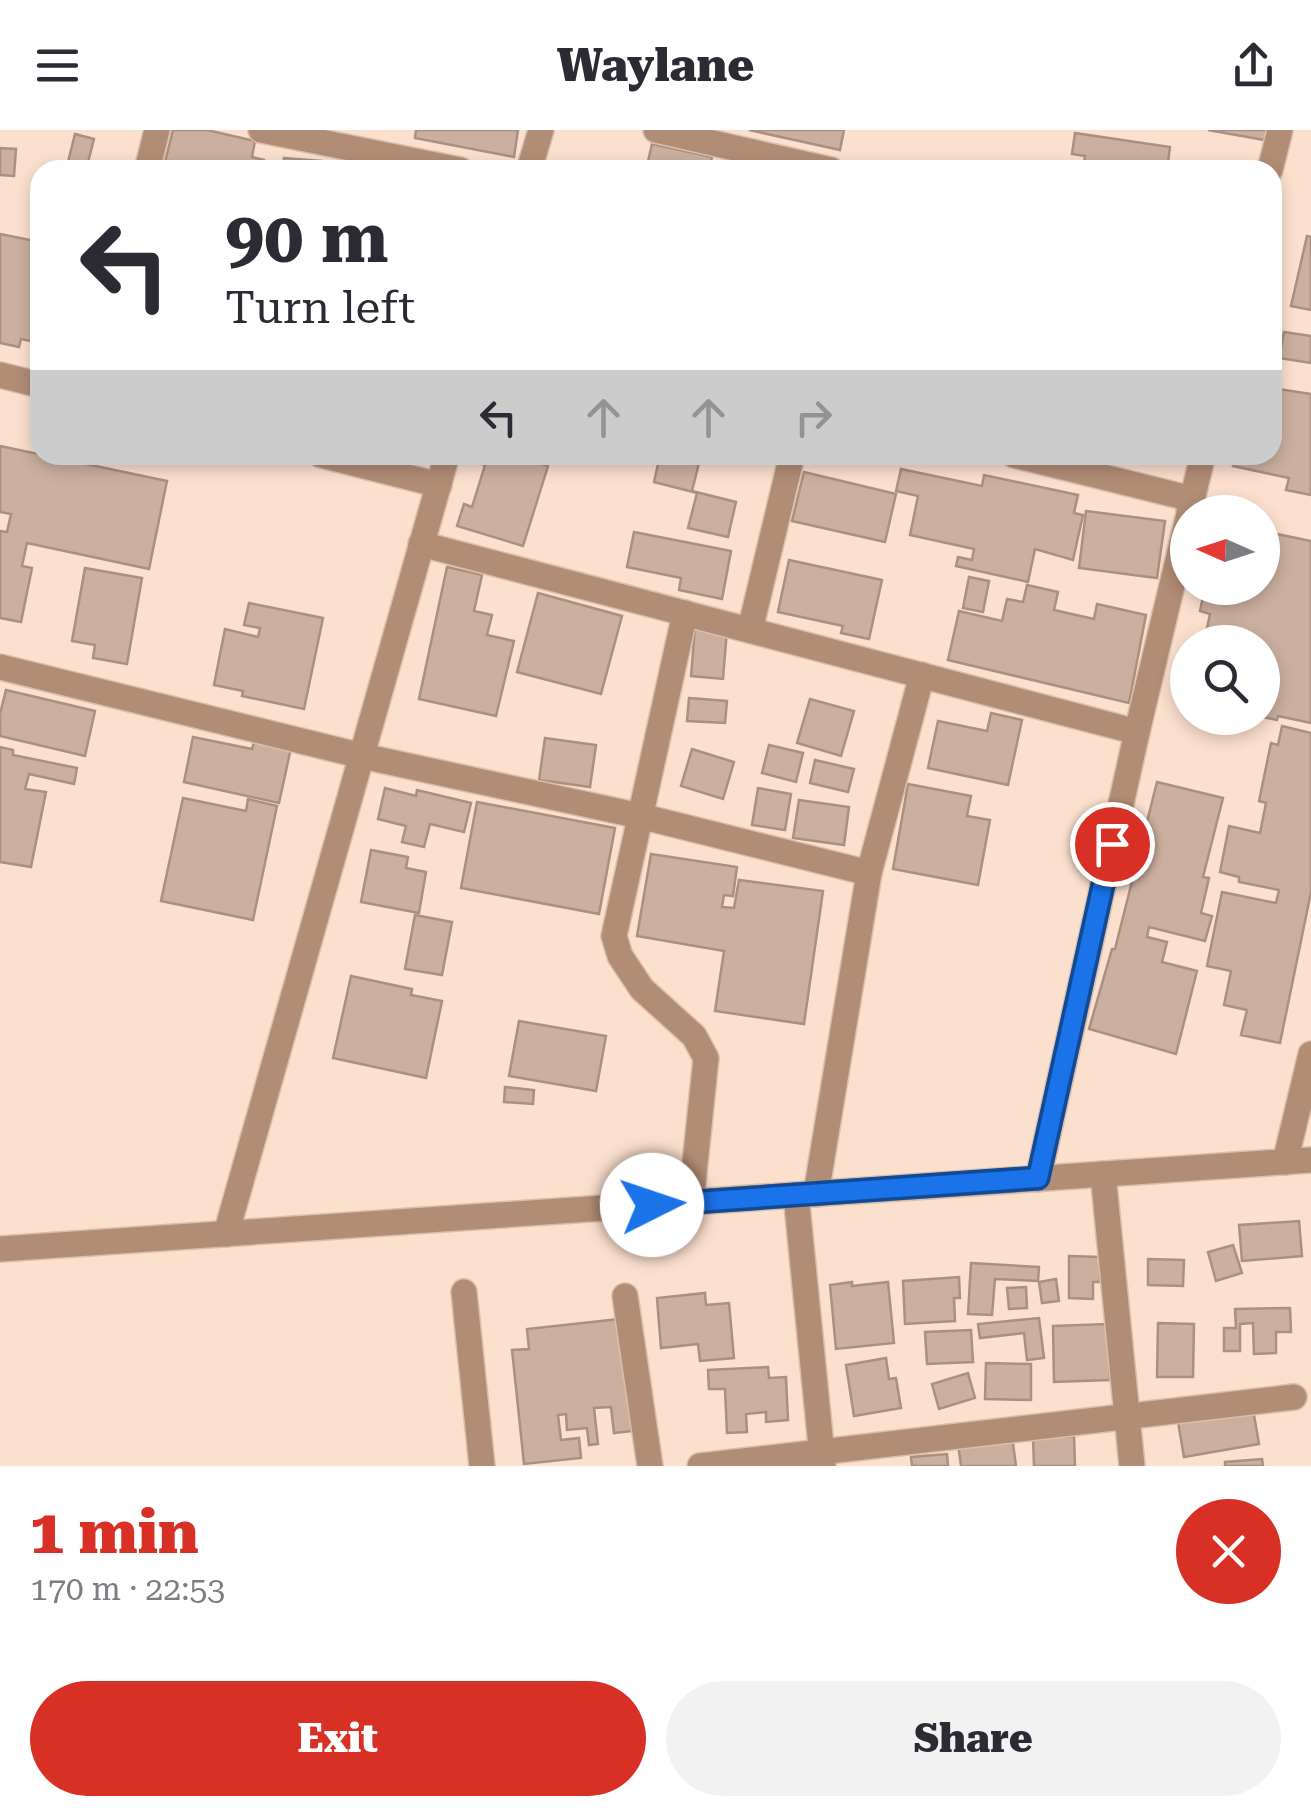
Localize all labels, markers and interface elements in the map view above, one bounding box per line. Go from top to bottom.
icon: menu [30,38,85,93]
icon: share [1226,38,1281,93]
text: Waylane [557,39,754,92]
text: 90 m [225,197,389,279]
icon: left [60,200,190,330]
text: Turn left [225,281,415,334]
icon: left [471,390,526,445]
icon: ahead [576,390,631,445]
icon: ahead [681,390,736,445]
icon: right [786,390,841,445]
north arrow [1170,495,1280,605]
map controls [1170,495,1280,735]
button: search [1170,625,1280,735]
pin [1070,802,1155,887]
icon: arrive [1085,817,1140,872]
position arrow [600,1153,704,1257]
text: 1 min [30,1497,199,1568]
button: close [1176,1499,1281,1604]
text: 170 m · 22:53 [30,1570,225,1608]
button: Exit [30,1681,646,1796]
button: Share [666,1681,1281,1796]

